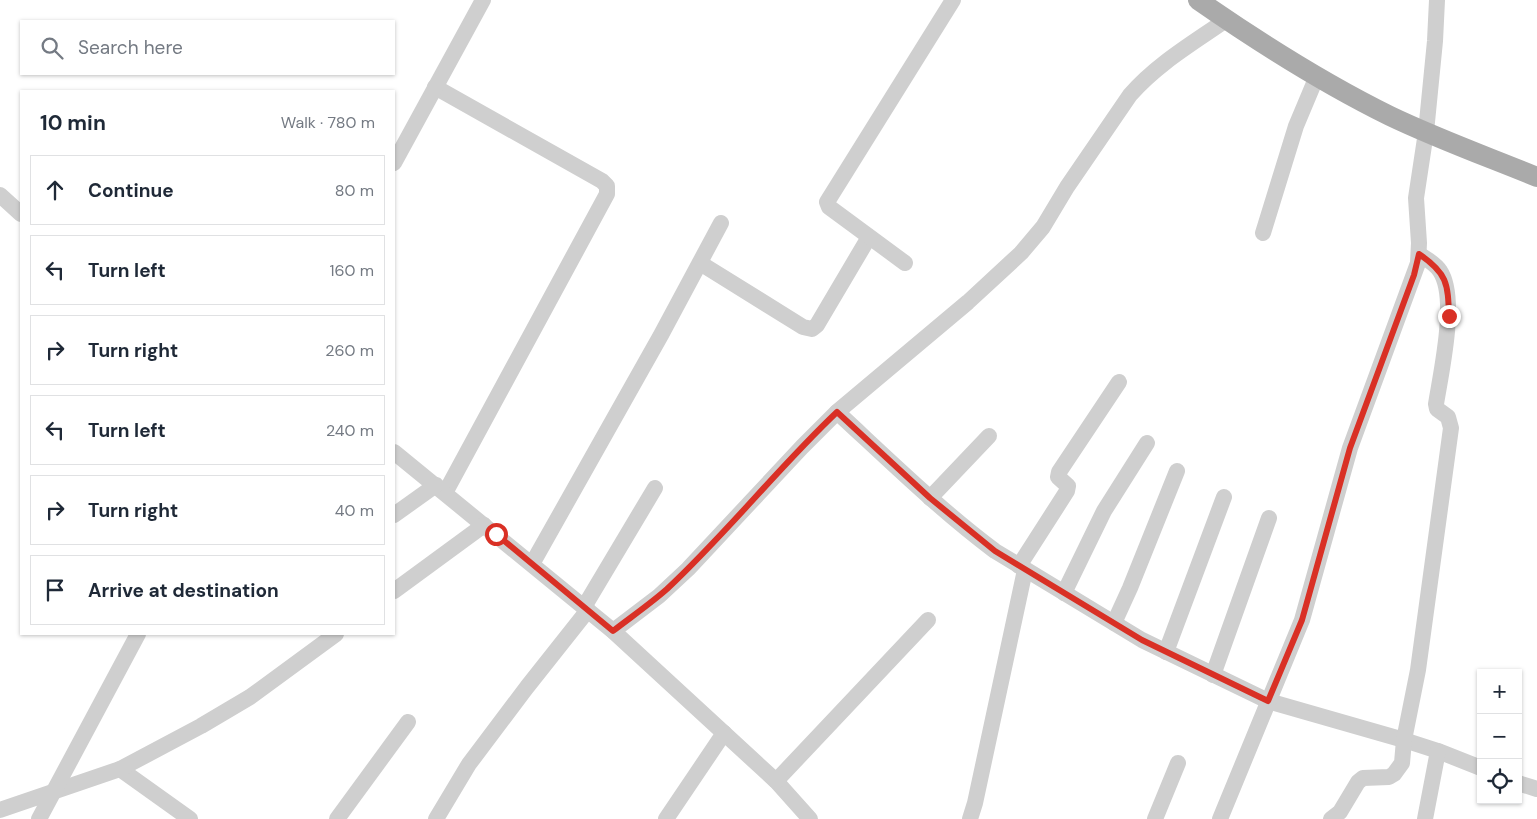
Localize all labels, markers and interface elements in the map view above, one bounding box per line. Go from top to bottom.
search box [20,20,395,75]
icon: search [38,34,66,62]
text: Search here [78,35,183,60]
text: 10 min [40,109,106,137]
text: Walk · 780 m [281,112,375,133]
icon: ahead [41,176,69,204]
text: Continue [88,178,174,203]
text: 80 m [335,180,374,201]
icon: left [41,256,69,284]
text: Turn left [88,258,166,283]
text: 160 m [330,260,374,281]
route end [1438,305,1461,328]
icon: right [41,336,69,364]
text: Turn right [88,338,178,363]
text: 260 m [325,340,374,361]
icon: left [41,416,69,444]
text: Turn left [88,418,166,443]
text: 240 m [326,420,374,441]
icon: right [41,496,69,524]
text: Turn right [88,498,178,523]
text: 40 m [335,500,374,521]
route start [485,523,508,546]
icon: arrive [41,576,69,604]
text: Arrive at destination [88,578,279,603]
map controls [1477,669,1522,804]
button: + [1477,669,1522,714]
button: − [1477,714,1522,759]
button: locate [1477,759,1522,804]

